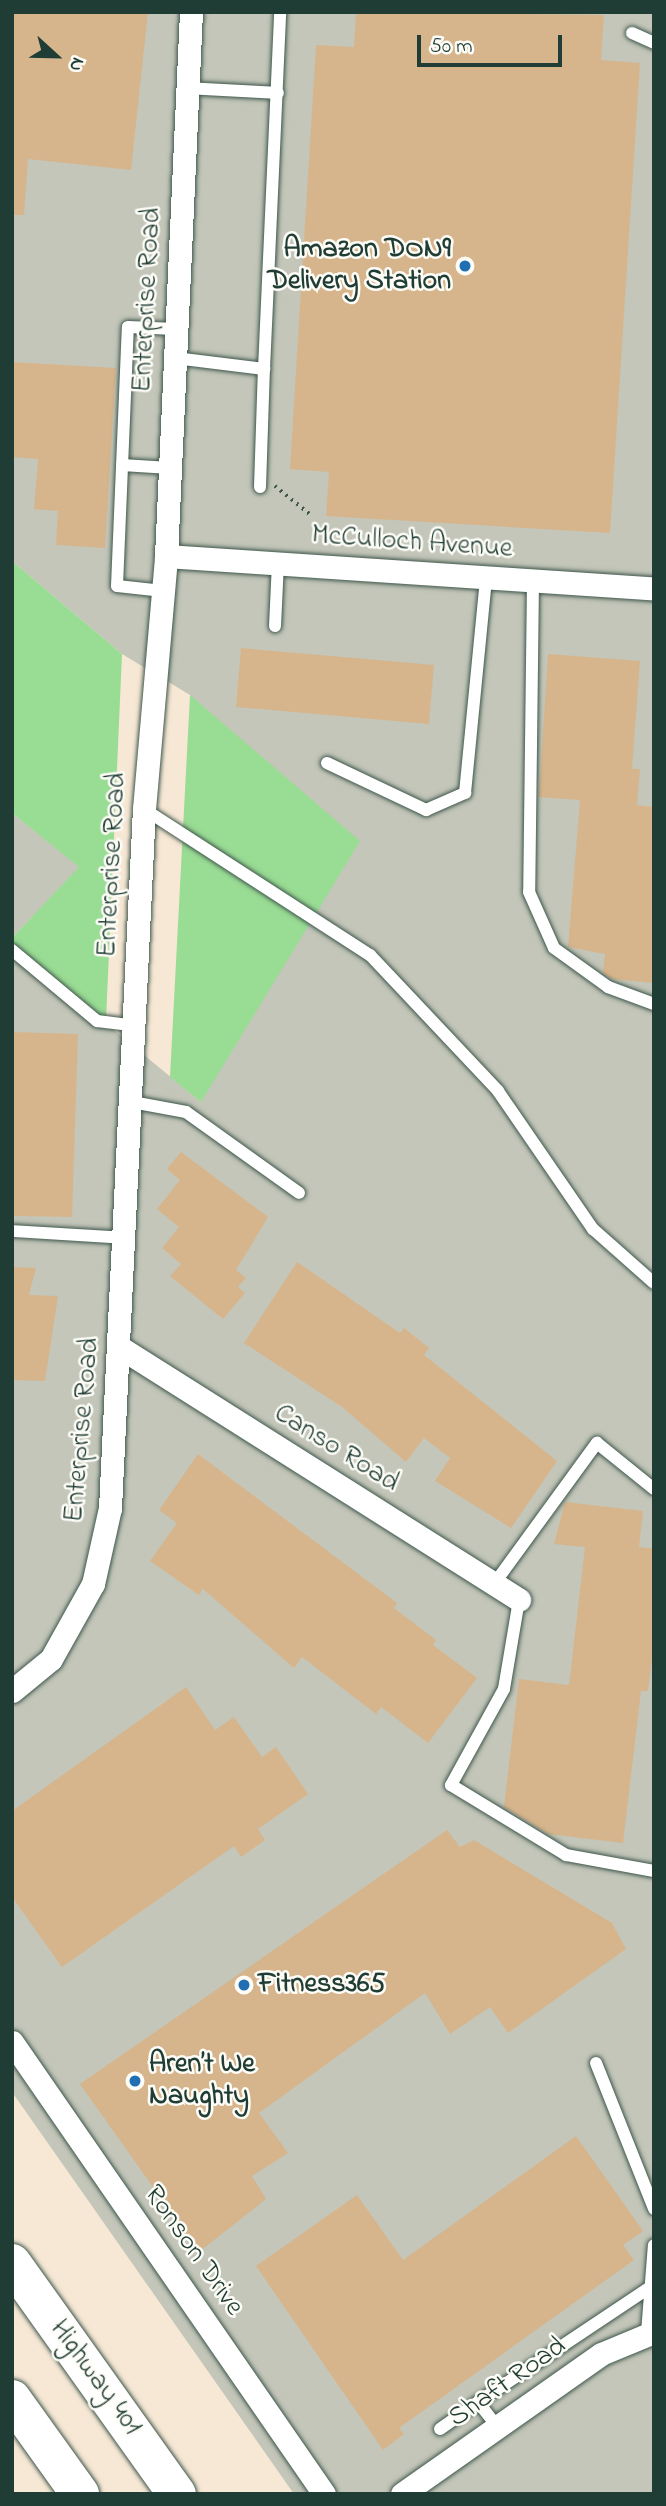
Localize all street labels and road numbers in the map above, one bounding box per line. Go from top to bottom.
street label: Enterprise Road [126,207,170,393]
street label: McCulloch Avenue [310,519,514,567]
street label: Enterprise Road [91,772,135,958]
street label: Enterprise Road [58,1336,108,1524]
street label: Canso Road [267,1397,405,1501]
street label: Ronson Drive [136,2179,250,2323]
street label: Highway 401 [42,2314,148,2442]
street label: Shaft Road [443,2330,573,2436]

